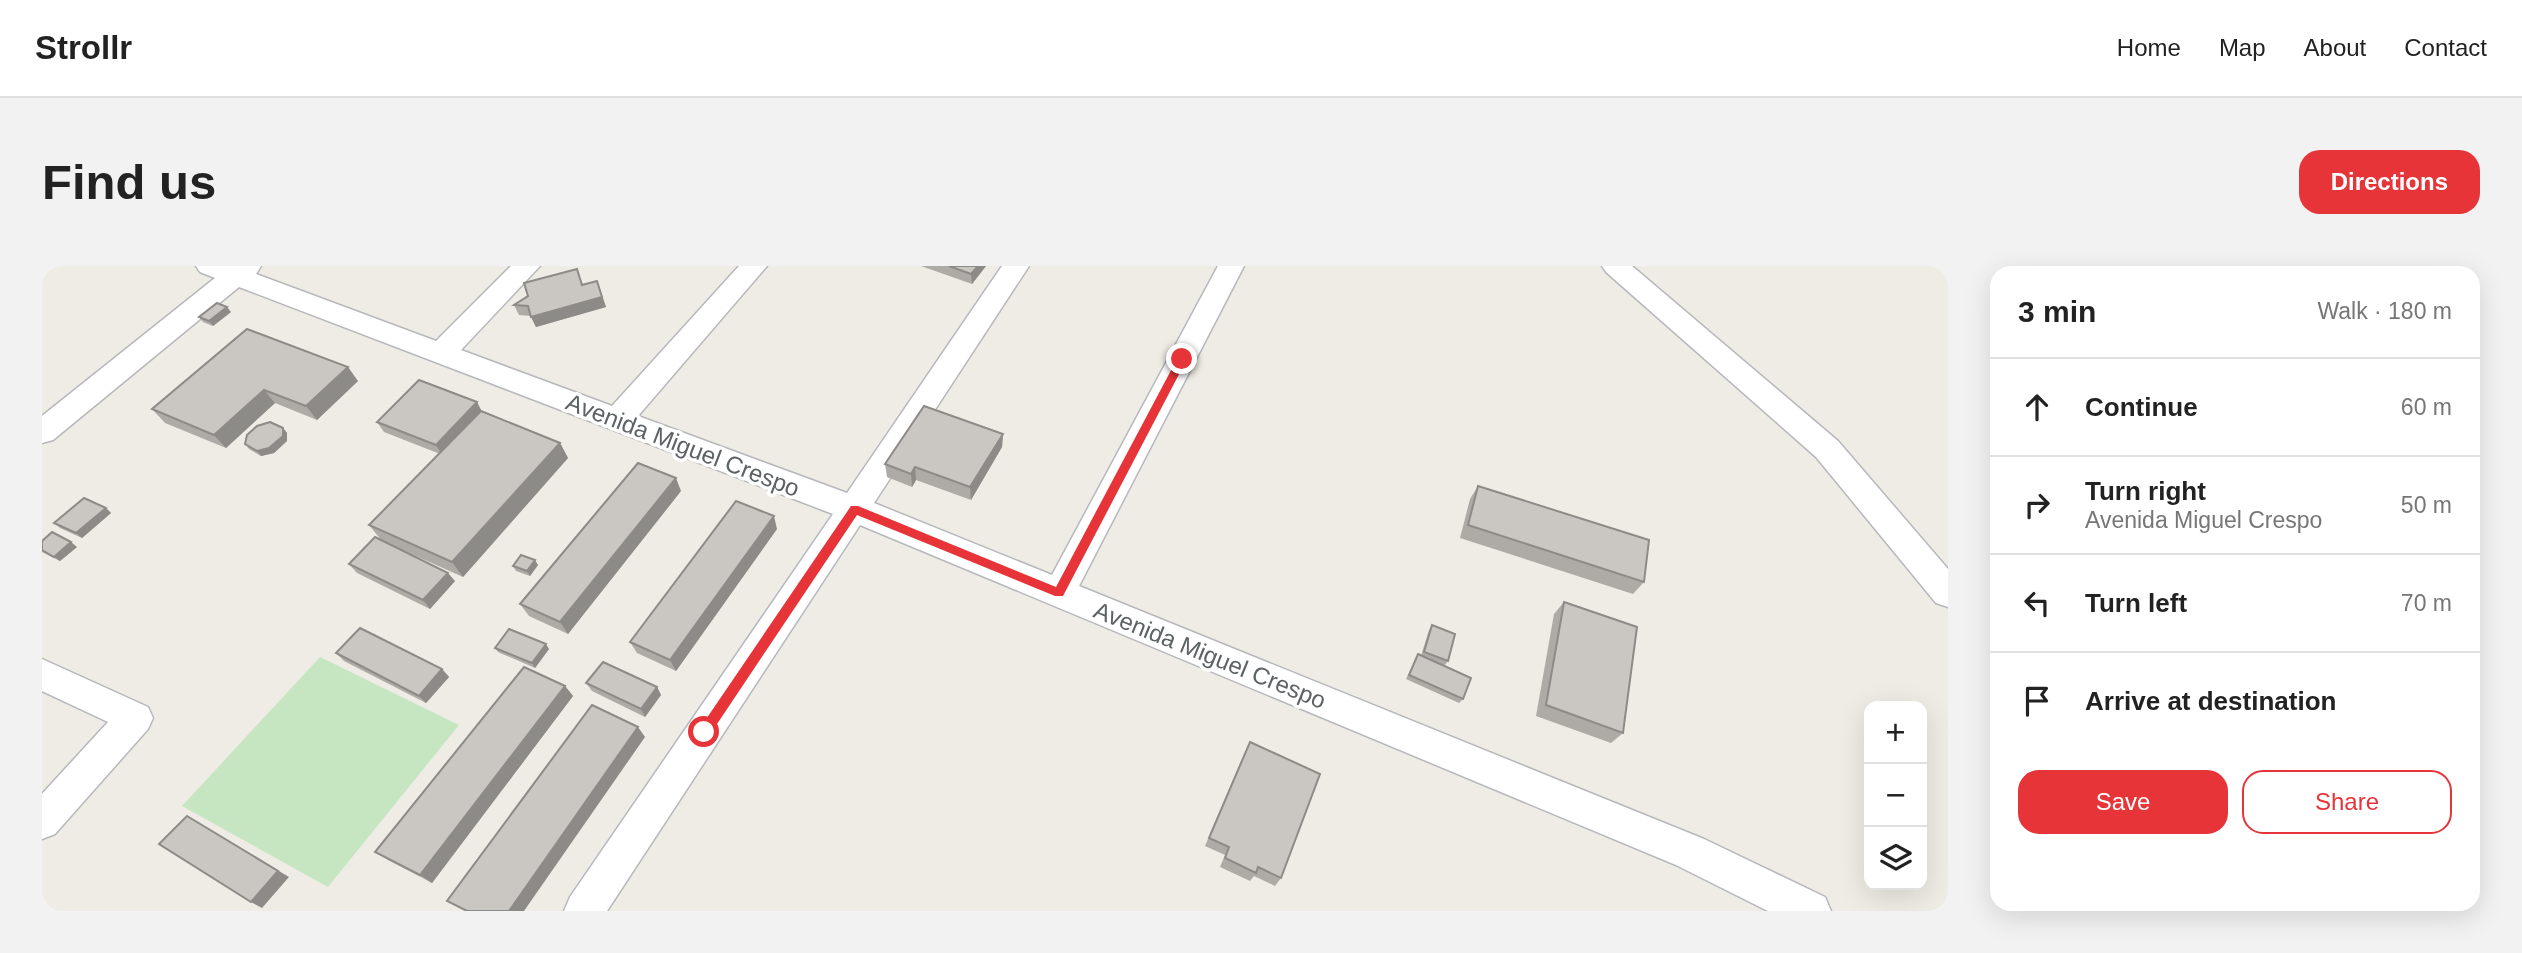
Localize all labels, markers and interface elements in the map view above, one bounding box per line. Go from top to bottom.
text: Strollr [35,29,132,66]
text: Home [2117,34,2181,61]
text: Map [2219,34,2266,61]
text: About [2304,34,2366,61]
text: Contact [2404,34,2487,61]
button: Directions [2299,150,2480,214]
text: Find us [42,155,216,209]
text: 3 min [2018,295,2096,328]
text: Walk · 180 m [2317,298,2452,324]
route end [1166,343,1197,374]
street label: Avenida Miguel Crespo [563,388,803,502]
icon: ahead [2018,388,2056,426]
text: Continue [2085,392,2198,422]
text: 60 m [2401,394,2452,420]
text: Turn right [2085,476,2206,506]
icon: right [2018,486,2056,524]
text: 50 m [2401,492,2452,518]
text: Avenida Miguel Crespo [2085,507,2322,533]
icon: left [2018,584,2056,622]
text: Turn left [2085,588,2187,618]
text: 70 m [2401,590,2452,616]
street label: Avenida Miguel Crespo [1090,596,1330,714]
icon: arrive [2018,682,2056,720]
text: Arrive at destination [2085,686,2336,716]
map controls [1864,701,1927,890]
button: + [1864,701,1927,764]
route start [688,716,719,747]
button: − [1864,764,1927,827]
button: Save [2018,770,2228,834]
button: Share [2242,770,2452,834]
button: layers [1864,827,1927,890]

